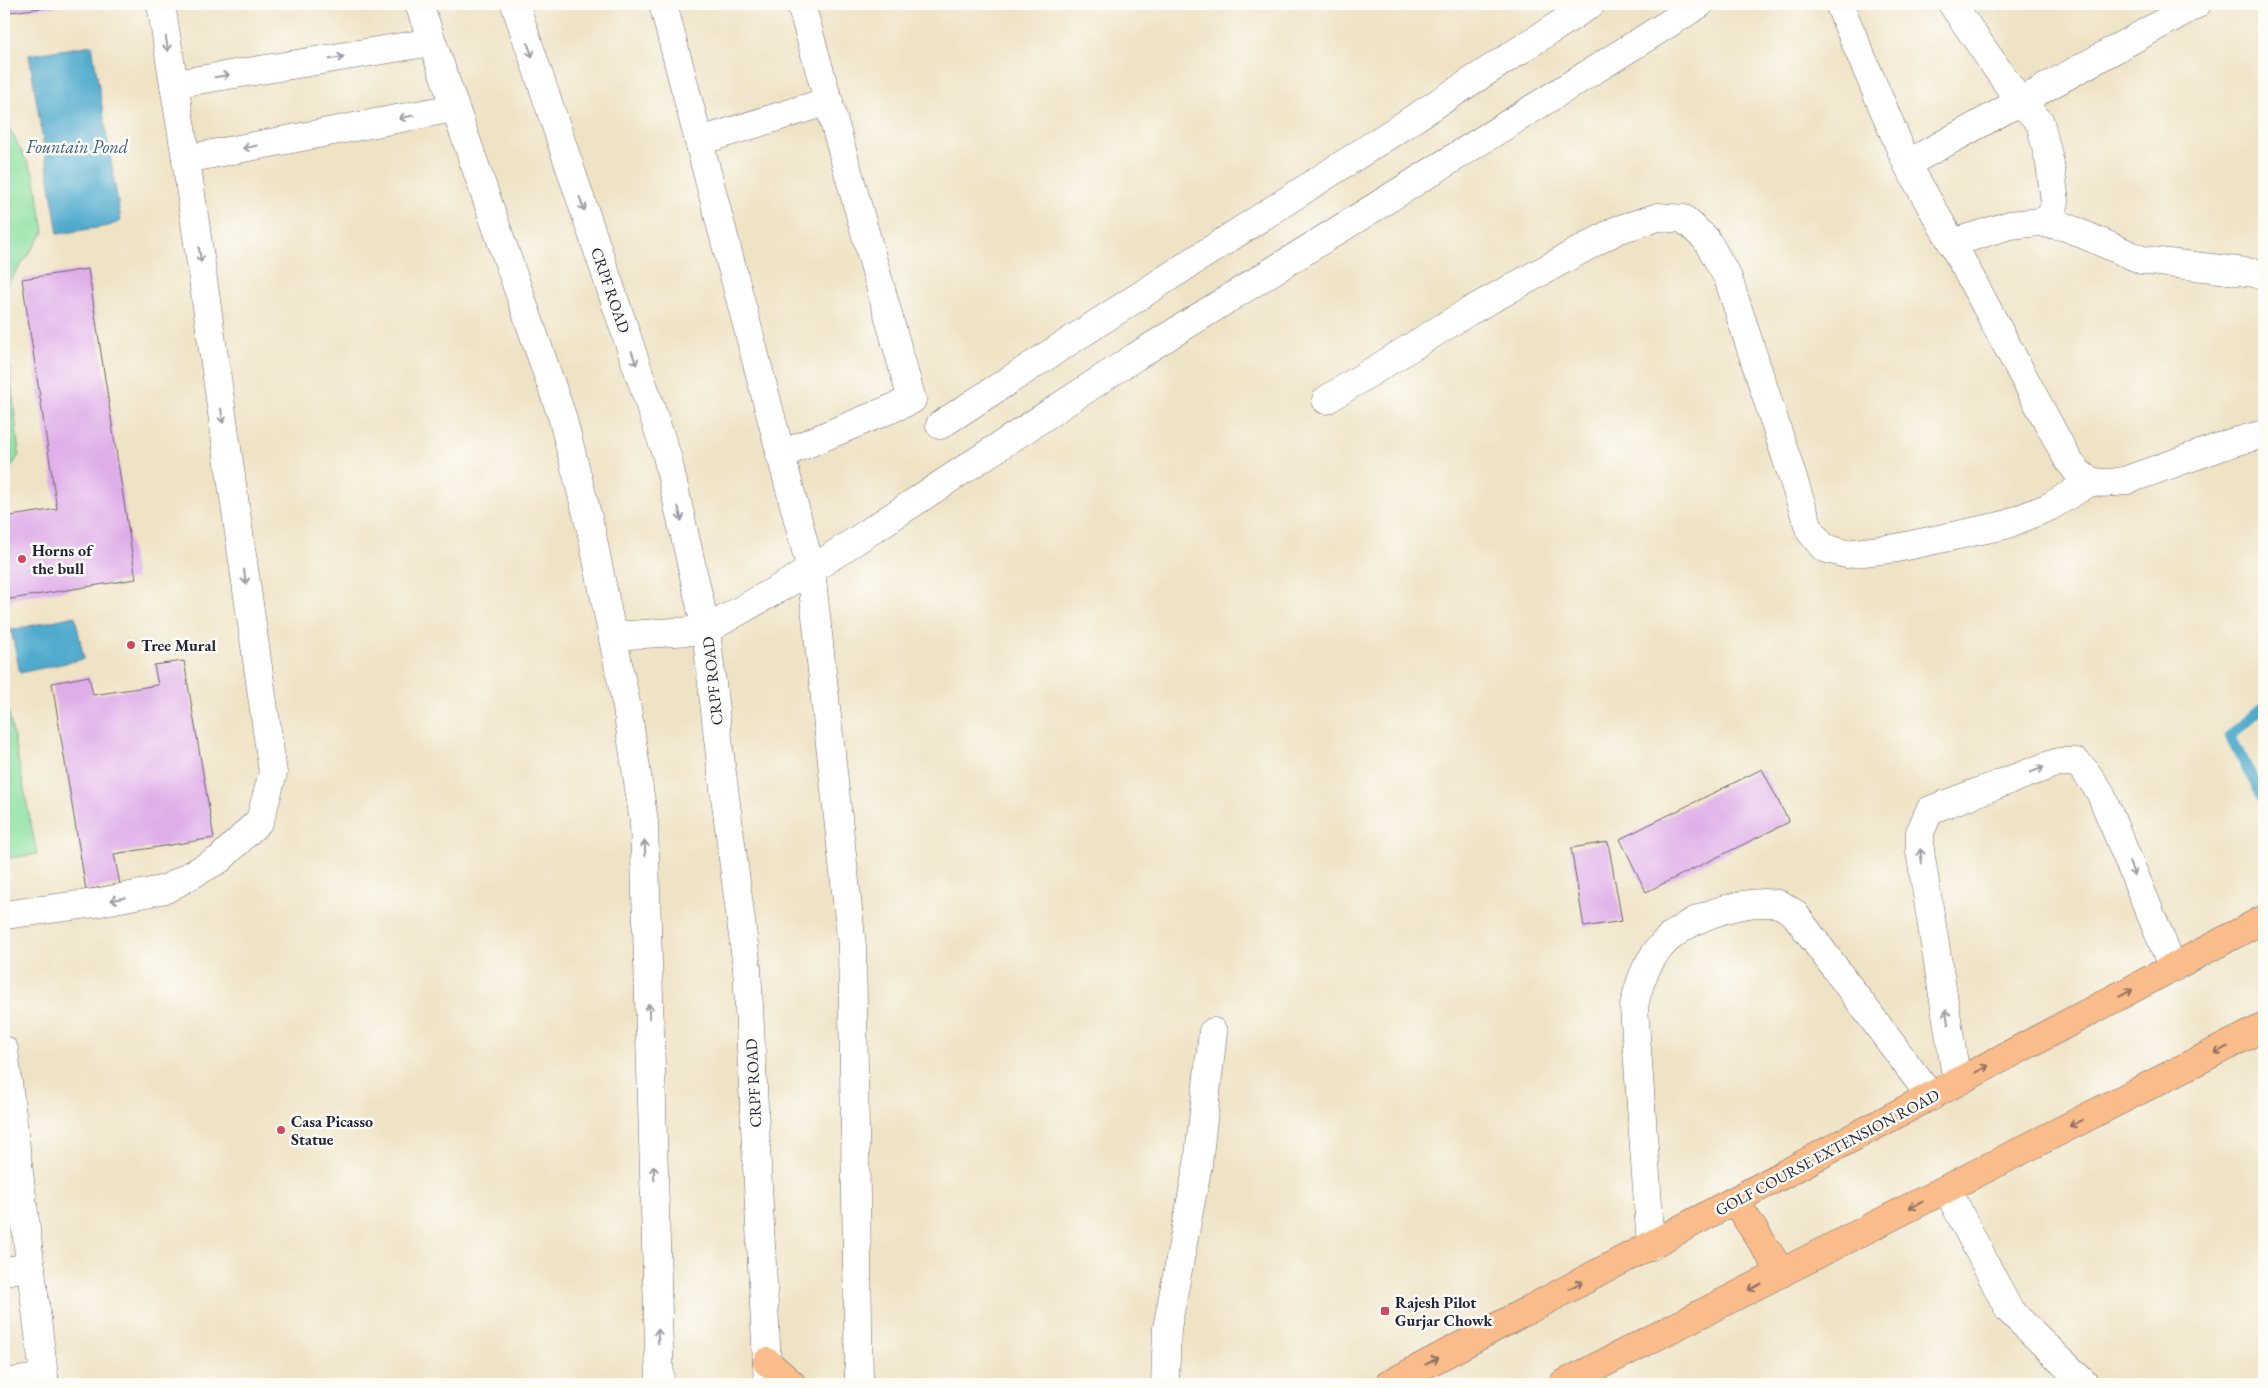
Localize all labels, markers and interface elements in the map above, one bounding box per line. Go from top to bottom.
one-way arrow [163,36,173,52]
one-way arrow [526,42,536,58]
one-way arrow [329,52,345,62]
one-way arrow [214,70,230,80]
one-way arrow [398,112,414,122]
water label: Fountain Pond [25,135,129,158]
one-way arrow [243,142,259,152]
one-way arrow [578,196,587,211]
street label: CRPF ROAD [586,245,635,336]
one-way arrow [195,247,205,263]
one-way arrow [629,350,639,366]
one-way arrow [218,408,228,424]
one-way arrow [676,505,685,521]
place label: Horns of the bull [32,540,94,579]
marker: Horns of the bull [16,553,28,565]
one-way arrow [241,568,251,584]
place label: Tree Mural [141,635,216,656]
street label: CRPF ROAD [697,635,728,726]
marker: Tree Mural [125,639,137,651]
one-way arrow [2029,765,2044,774]
one-way arrow [640,840,650,856]
one-way arrow [1916,849,1926,865]
one-way arrow [2128,861,2137,876]
one-way arrow [110,894,126,904]
one-way arrow [2118,988,2133,998]
one-way arrow [645,1003,654,1019]
one-way arrow [1941,1009,1951,1025]
street label: CRPF ROAD [741,1038,766,1128]
one-way arrow [2214,1046,2229,1055]
one-way arrow [1974,1064,1989,1073]
street label: GOLF COURSE EXTENSION ROAD [1711,1084,1943,1221]
place label: Casa Picasso Statue [291,1111,373,1150]
one-way arrow [2069,1119,2084,1129]
marker: Casa Picasso Statue [275,1124,287,1136]
one-way arrow [649,1165,659,1182]
one-way arrow [1908,1200,1923,1210]
one-way arrow [1568,1280,1583,1289]
one-way arrow [1748,1283,1763,1292]
place label: Rajesh Pilot Gurjar Chowk [1395,1292,1492,1331]
marker: Rajesh Pilot Gurjar Chowk [1379,1305,1391,1317]
one-way arrow [654,1328,663,1344]
one-way arrow [1425,1356,1439,1366]

